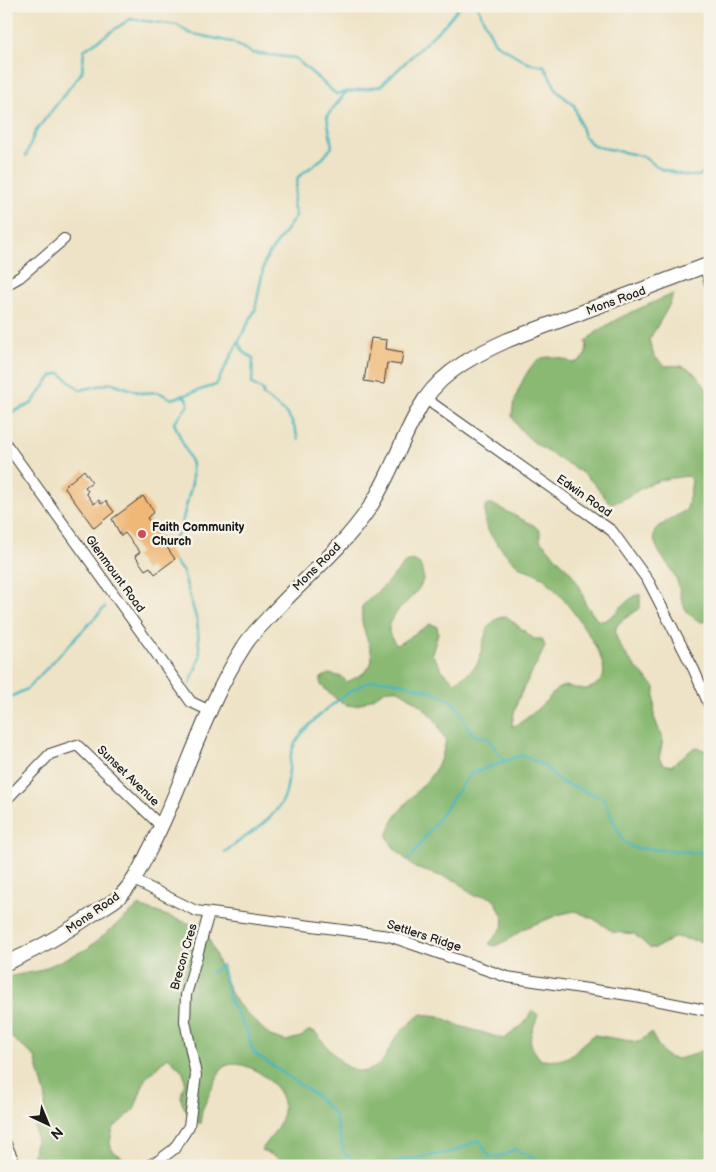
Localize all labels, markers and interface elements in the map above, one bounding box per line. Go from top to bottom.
street label: Mons Road [584,283,648,319]
street label: Edwin Road [553,471,615,521]
place label: Faith Community Church [152,520,245,549]
marker: Faith Community Church [136,528,148,540]
street label: Glenmount Road [82,533,148,616]
street label: Mons Road [290,540,344,594]
street label: Sunset Avenue [94,742,162,810]
street label: Mons Road [63,889,123,937]
street label: Settlers Ridge [385,917,463,955]
street label: Brecon Cres [167,922,201,992]
north arrow [22,1100,72,1150]
text: N [47,1123,66,1143]

